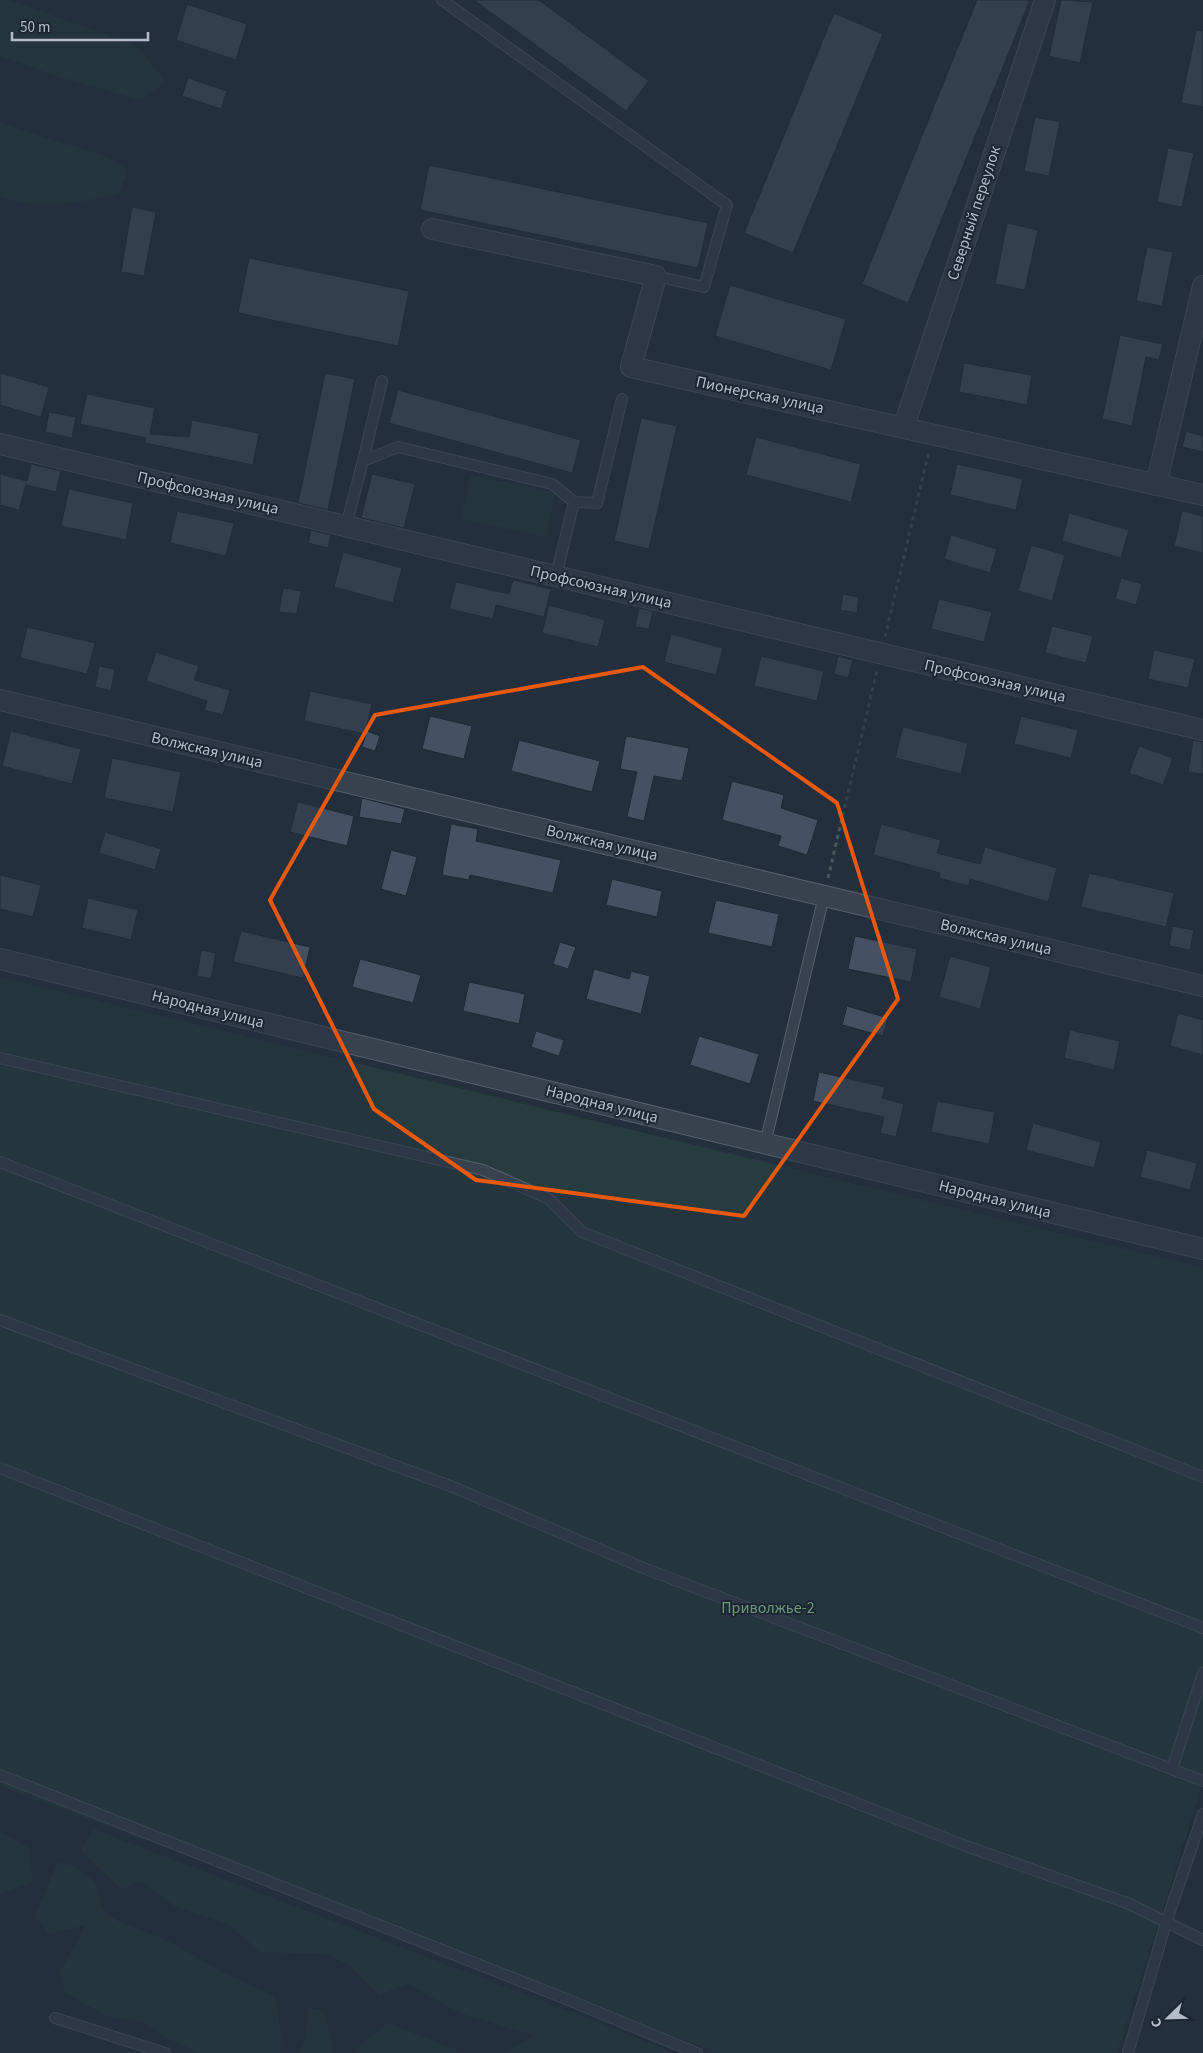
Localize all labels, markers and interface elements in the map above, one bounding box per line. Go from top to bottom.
scale bar [12,10,149,42]
text: 50 m [20,17,50,38]
street label: Северный переулок [942,143,1006,283]
street label: Пионерская улица [694,371,826,419]
street label: Профсоюзная улица [135,466,281,520]
street label: Профсоюзная улица [528,560,674,614]
street label: Профсоюзная улица [922,654,1068,708]
street label: Волжская улица [149,726,265,774]
street label: Волжская улица [544,819,660,867]
street label: Волжская улица [938,913,1054,961]
street label: Народная улица [150,984,266,1034]
street label: Народная улица [544,1079,660,1129]
street label: Народная улица [937,1174,1053,1224]
park label: Приволжье-2 [721,1597,815,1619]
north arrow [1143,1993,1193,2043]
text: С [1146,2015,1168,2030]

